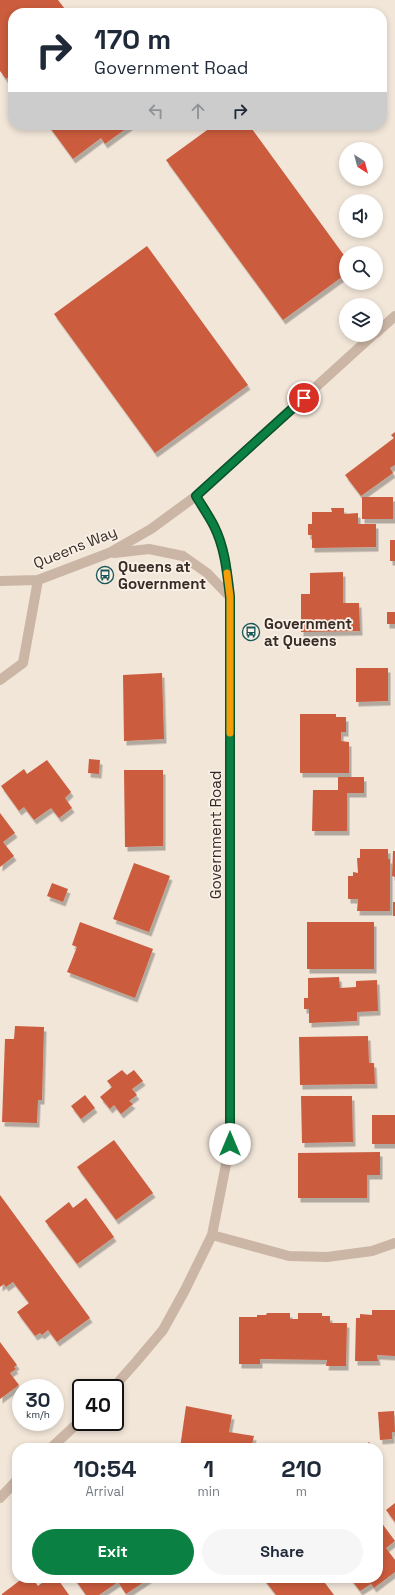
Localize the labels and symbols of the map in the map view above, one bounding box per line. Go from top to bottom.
north arrow [339,142,383,186]
pin [287,381,321,415]
street label: Queens Way [30,522,120,572]
place label: Queens at Government [118,557,206,593]
bus stop icon: Queens at Government [95,565,115,585]
place label: Government at Queens [264,614,352,650]
bus stop icon: Government at Queens [241,622,261,642]
street label: Government Road [206,771,225,899]
position arrow [209,1123,251,1165]
speed limit sign: 40 [72,1379,124,1431]

